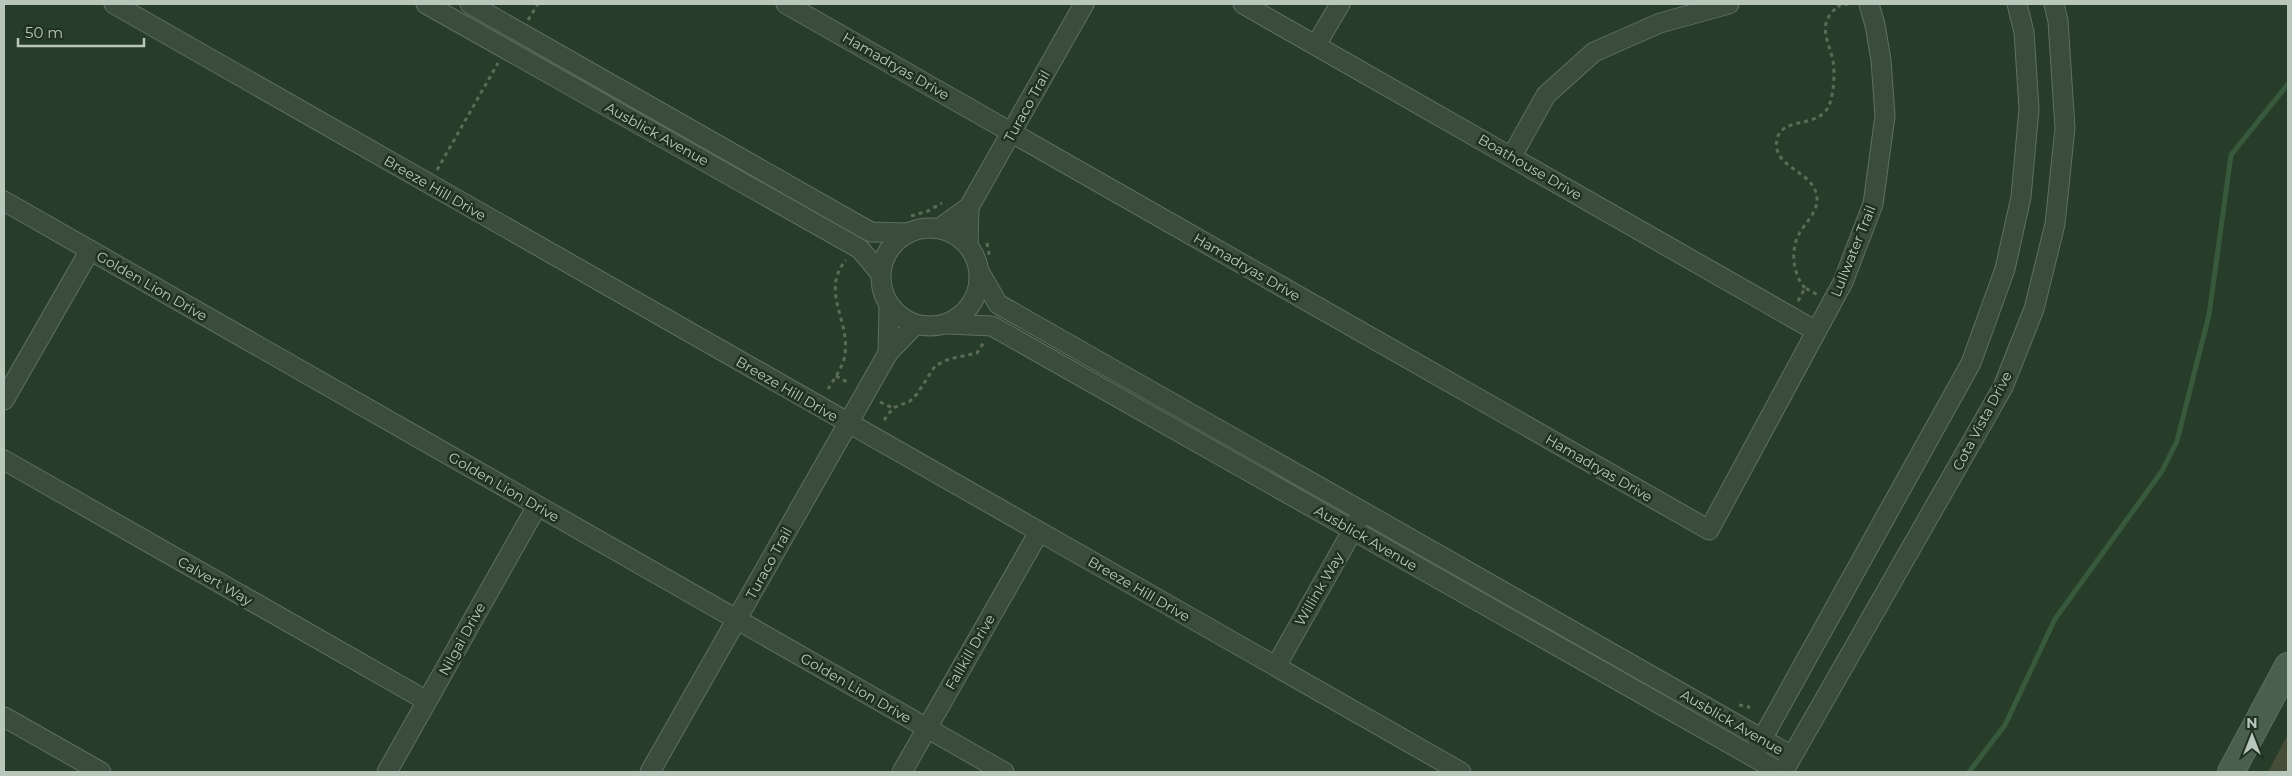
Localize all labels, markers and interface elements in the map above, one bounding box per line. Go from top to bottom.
scale bar [18,15,144,47]
text: 50 m [25,23,63,42]
street label: Hamadryas Drive [839,28,953,104]
street label: Turaco Trail [1000,67,1054,145]
street label: Ausblick Avenue [602,98,712,170]
street label: Boathouse Drive [1475,130,1585,204]
street label: Breeze Hill Drive [381,151,489,225]
street label: Lullwater Trail [1826,203,1880,299]
street label: Hamadryas Drive [1190,229,1304,305]
street label: Golden Lion Drive [93,247,211,325]
street label: Breeze Hill Drive [733,352,841,426]
street label: Cota Vista Drive [1948,368,2016,474]
street label: Hamadryas Drive [1542,430,1656,506]
street label: Golden Lion Drive [445,448,563,526]
street label: Ausblick Avenue [1311,501,1421,575]
street label: Turaco Trail [742,524,796,602]
street label: Willink Way [1291,549,1348,629]
street label: Calvert Way [174,552,256,610]
street label: Breeze Hill Drive [1085,552,1193,626]
street label: Nilgai Drive [435,599,489,679]
street label: Fallkill Drive [941,611,999,693]
street label: Golden Lion Drive [797,649,915,727]
street label: Ausblick Avenue [1677,685,1787,759]
north arrow [2227,711,2277,761]
text: N [2246,714,2258,732]

